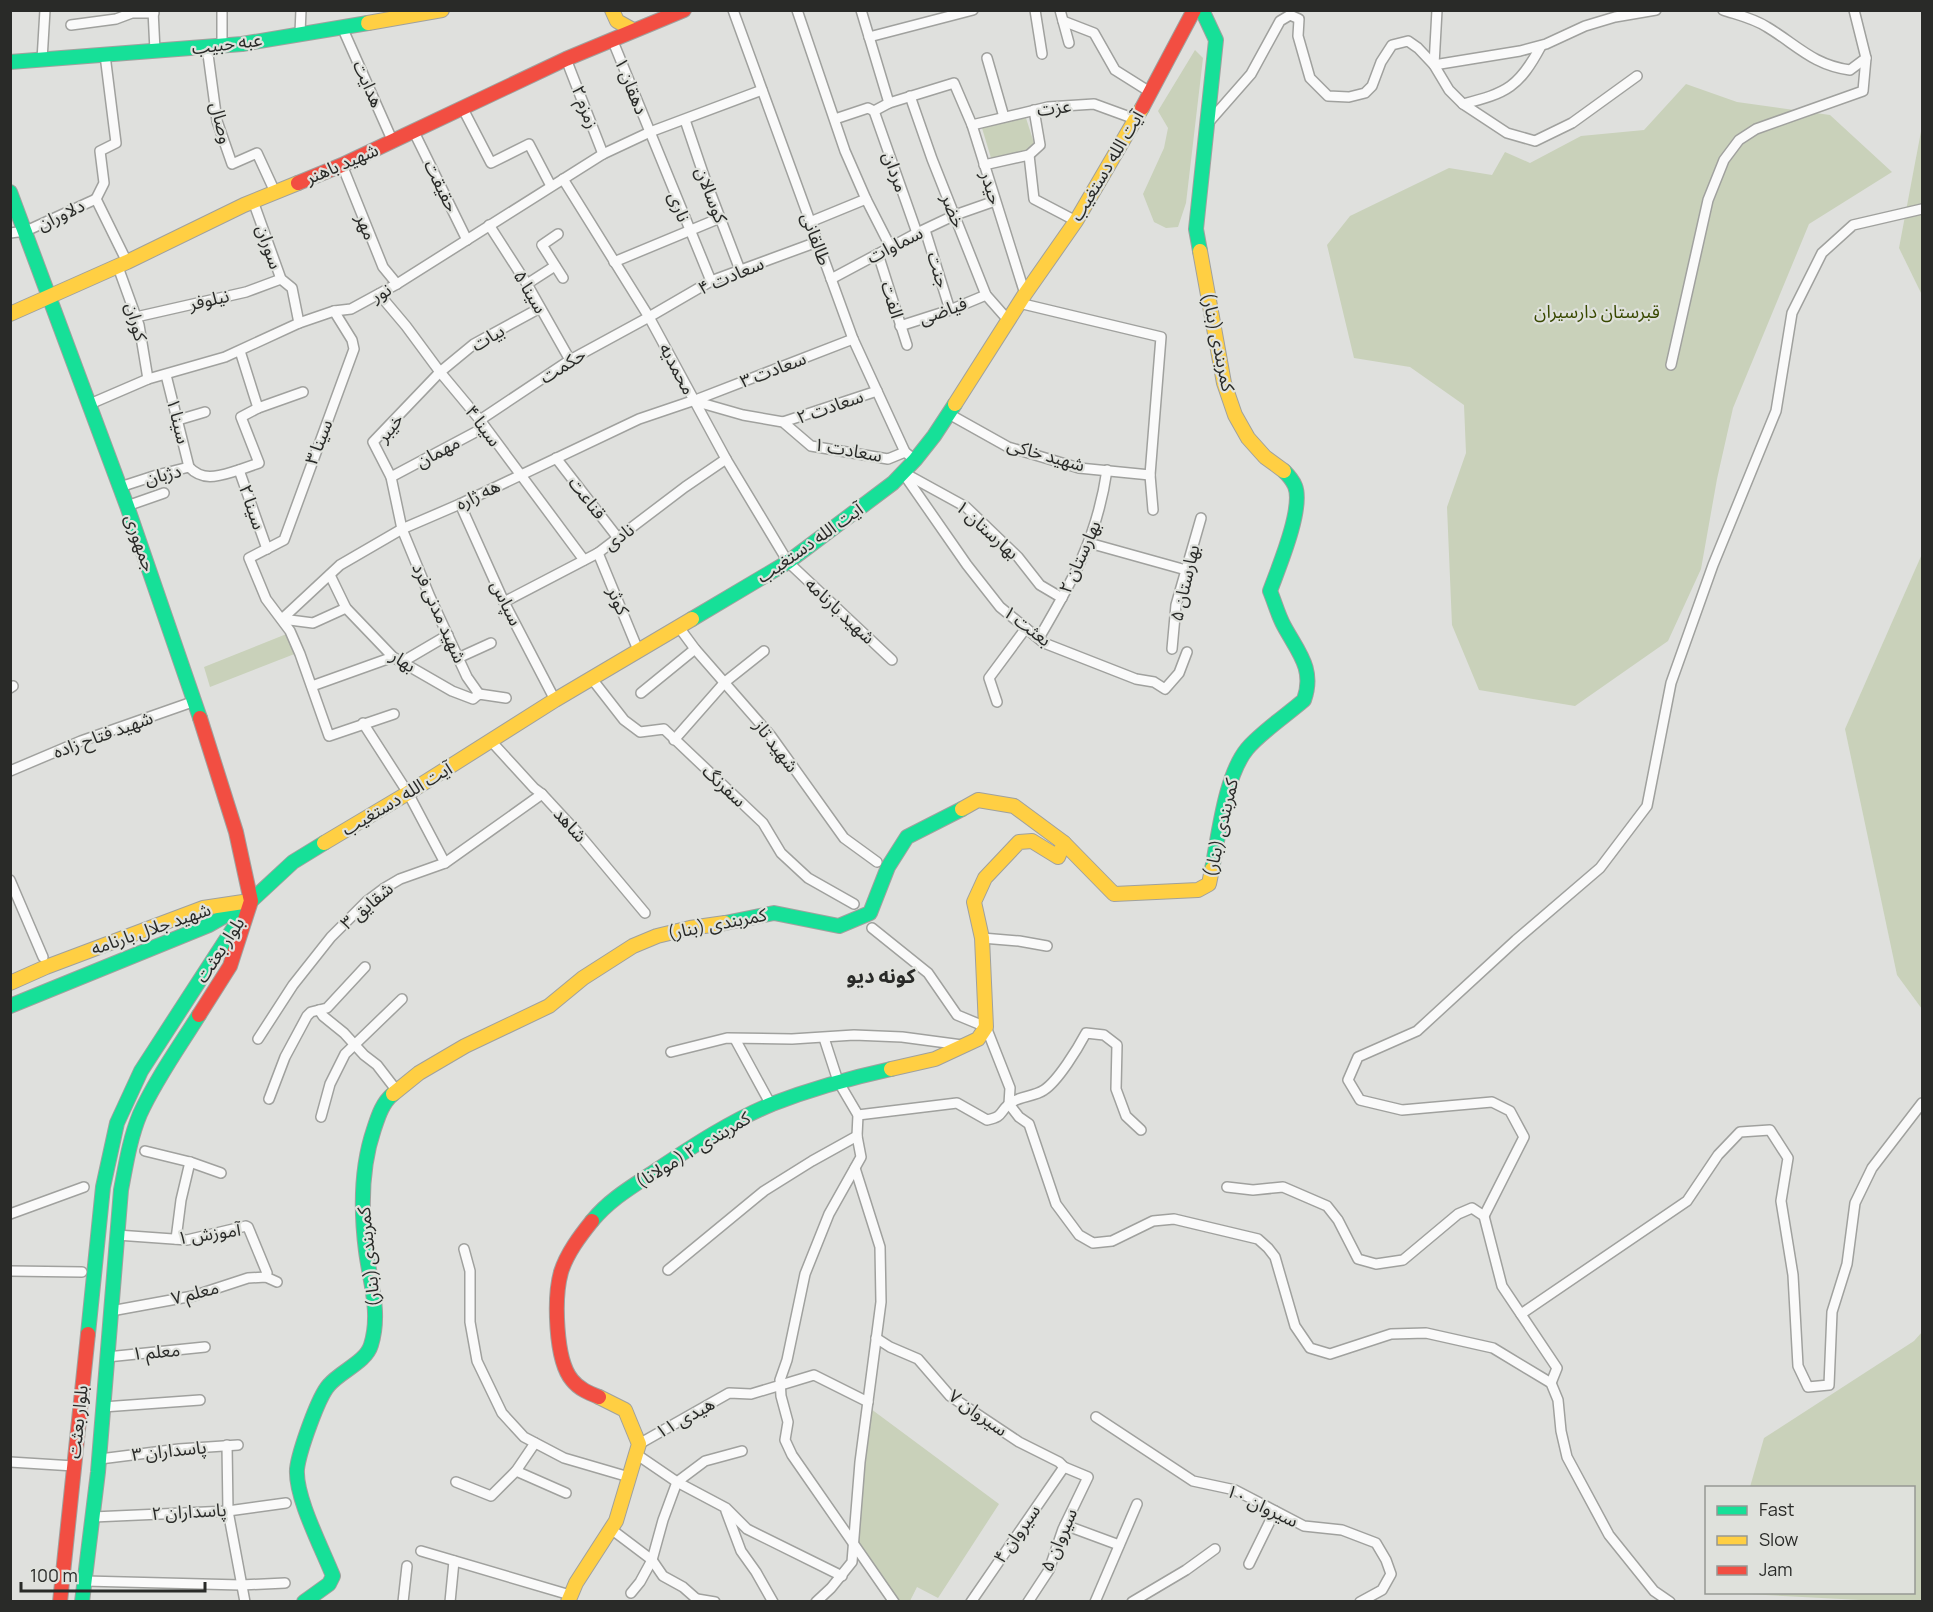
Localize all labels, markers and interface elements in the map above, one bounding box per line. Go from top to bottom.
street label: عبه حبیب [190,27,263,59]
street label: دهقان ۱ [610,54,654,118]
street label: هدایت [348,56,390,111]
street label: زمزم ۲ [564,82,605,133]
street label: عزت [1036,93,1072,121]
street label: وصال [205,99,239,146]
street label: آیت الله دستغیب [1064,105,1149,225]
street label: شهید باهنر [301,137,382,190]
street label: مردان [878,148,914,195]
street label: حقیقت [419,156,465,215]
street label: کوسالان [690,163,734,227]
street label: حیدر [975,167,1008,207]
street label: ناری [663,188,697,225]
street label: خضر [936,189,972,231]
street label: دلاوران [33,193,88,236]
street label: مهر [351,209,383,243]
street label: طالقانی [796,209,838,268]
street label: سماوات [862,220,927,268]
street label: سوران [251,221,289,272]
street label: جنت [922,249,956,291]
street label: سعادت ۴ [694,251,767,300]
street label: سینا ۵ [509,266,553,317]
street label: نور [365,277,395,308]
street label: الفت [876,278,910,321]
street label: نیلوفر [185,283,231,316]
street label: فیاضی [915,290,970,330]
street label: کمربندی (بنار) [1197,290,1241,394]
park label: قبرستان دارسیران [1534,299,1660,323]
street label: کوران [120,300,154,344]
street label: بیات [466,318,509,356]
street label: محمدیه [654,339,701,398]
street label: حکمت [535,342,590,389]
street label: سعادت ۳ [736,345,809,393]
street label: سعادت ۲ [793,383,866,429]
street label: سینا ۱ [162,395,196,446]
street label: سینا ۴ [460,400,507,451]
street label: خیبر [370,408,408,448]
street label: سینا ۳ [299,416,338,467]
street label: مهمان [411,430,464,473]
street label: سعادت ۱ [812,431,884,467]
street label: شهید خاکی [1005,432,1088,477]
street label: دژبان [142,458,184,490]
street label: قناعت [563,471,612,524]
street label: هه ژاره [451,473,504,515]
street label: سینا ۲ [234,481,272,532]
street label: بهارستان ۱ [951,494,1025,564]
street label: آیت الله دستغیب [751,496,868,588]
street label: جمهوری [120,511,162,574]
street label: بهارستان ۲ [1052,516,1106,597]
street label: نادی [598,517,639,555]
street label: بهارستان ۵ [1164,542,1204,623]
street label: شهید مدنی فرد [407,559,473,666]
street label: شهید بارنامه [800,572,881,649]
street label: سپاس [486,576,528,629]
street label: کوثر [602,582,636,619]
street label: بعثت ۱ [999,599,1057,651]
street label: بهار [385,643,421,677]
street label: شهید فتاح زاده [49,705,157,765]
street label: شهید تاز [748,713,805,777]
street label: آیت الله دستغیب [337,755,457,841]
street label: سفرنگ [697,759,752,812]
street label: کمربندی (بنار) [1197,776,1243,879]
street label: شاهد [549,802,593,847]
street label: شقایق ۳ [335,876,398,934]
street label: شهید جلال بارنامه [88,896,214,960]
street label: کمربندی (بنار) [665,902,769,944]
street label: بلوار بعثت [189,912,249,987]
district label: کونه دیو [846,962,916,989]
street label: کمربندی ۲ (مولانا) [631,1105,755,1193]
street label: کمربندی (بنار) [351,1205,385,1308]
street label: آموزش ۱ [176,1217,243,1249]
street label: معلم ۷ [168,1275,222,1311]
street label: معلم ۱ [131,1337,181,1367]
street label: سیروان ۷ [944,1383,1013,1441]
street label: بلوار بعثت [61,1384,93,1460]
street label: هیدی ۱۱ [650,1391,719,1443]
street label: پاسداران ۳ [130,1434,208,1466]
street label: سیروان ۱۰ [1223,1478,1302,1532]
legend [1705,1486,1915,1594]
street label: پاسداران ۲ [151,1497,227,1525]
text: Fast [1759,1497,1794,1521]
street label: سیروان ۴ [987,1499,1045,1568]
street label: سیروان ۵ [1034,1504,1082,1575]
text: Slow [1759,1527,1799,1551]
scale bar [21,1555,206,1593]
text: Jam [1759,1557,1793,1581]
text: 100 m [30,1563,78,1587]

